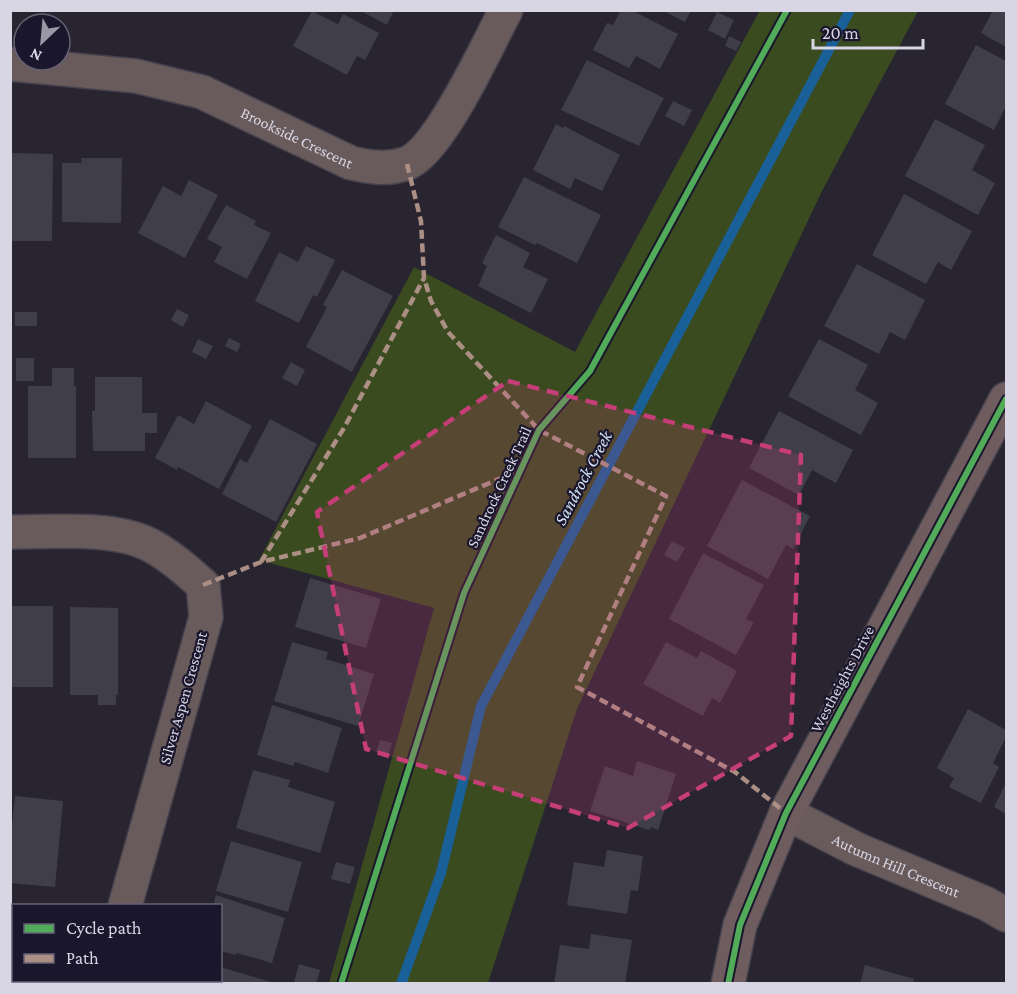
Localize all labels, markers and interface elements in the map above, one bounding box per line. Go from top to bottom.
north arrow [12,12,72,72]
scale bar [813,12,922,50]
text: 20 m [822,23,859,43]
text: N [27,45,44,65]
street label: Brookside Crescent [239,103,357,172]
street label: Sandrock Creek Trail [463,424,535,550]
water label: Sandrock Creek [550,427,617,528]
street label: Westheights Drive [807,623,878,736]
street label: Silver Aspen Crescent [156,629,211,766]
street label: Autumn Hill Crescent [830,830,963,900]
legend [12,904,222,982]
text: Cycle path [66,918,142,938]
text: Path [66,948,99,968]

